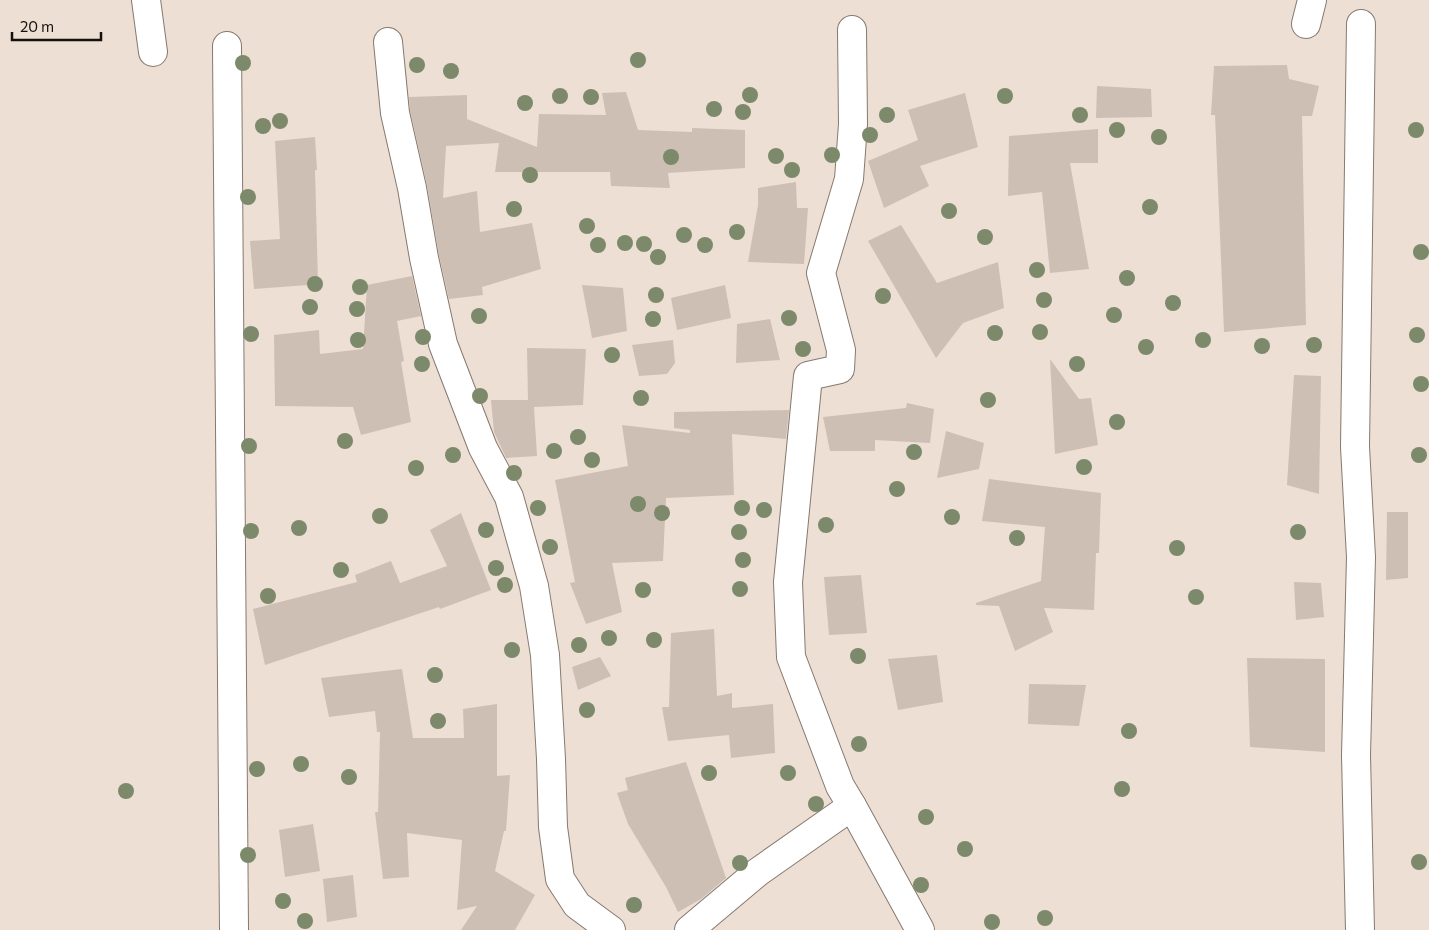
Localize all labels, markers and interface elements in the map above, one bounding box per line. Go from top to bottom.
scale bar [12,10,101,42]
text: 20 m [20,17,54,35]

